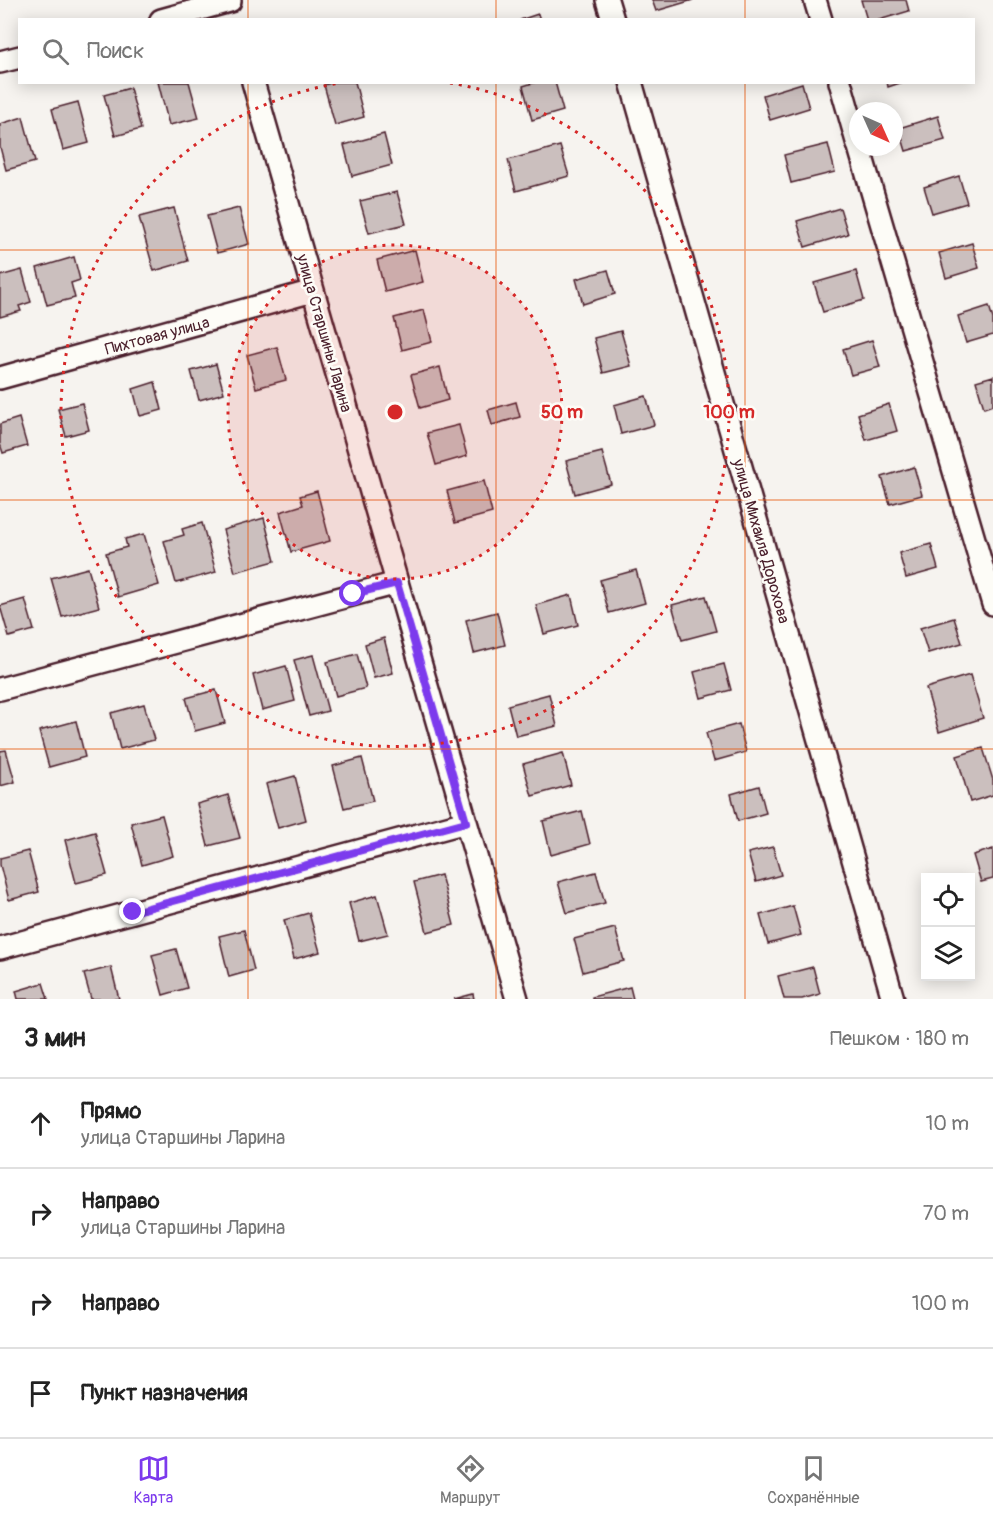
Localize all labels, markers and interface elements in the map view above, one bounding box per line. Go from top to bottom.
search box [18,18,975,84]
icon: search [39,35,72,68]
text: Поиск [87,37,144,65]
north arrow [849,102,903,156]
street label: улица Старшины Ларина [292,251,356,415]
street label: Пихтовая улица [103,312,212,360]
text: 50 m [541,401,583,424]
text: 100 m [703,401,755,424]
centre of rings [385,402,405,422]
street label: улица Михаила Дорохова [728,456,794,626]
route start [339,580,365,606]
map controls [921,873,975,981]
button: locate [921,873,975,927]
route end [119,898,145,924]
button: layers [921,927,975,981]
text: 3 мин [24,1022,86,1054]
text: Пешком · 180 m [830,1026,969,1051]
text: Прямо [81,1097,141,1125]
icon: ahead [24,1107,57,1140]
text: 10 m [925,1111,969,1136]
text: улица Старшины Ларина [81,1125,285,1150]
text: Направо [81,1187,160,1215]
icon: right [24,1197,57,1230]
text: 70 m [923,1201,969,1226]
text: улица Старшины Ларина [81,1215,285,1240]
icon: right [24,1287,57,1320]
text: Направо [81,1289,160,1317]
text: 100 m [912,1291,969,1316]
icon: arrive [24,1377,57,1410]
text: Пункт назначения [81,1379,248,1407]
tab: Карта [133,1452,173,1508]
tab: Маршрут [440,1452,500,1508]
tab: Сохранённые [767,1452,860,1508]

